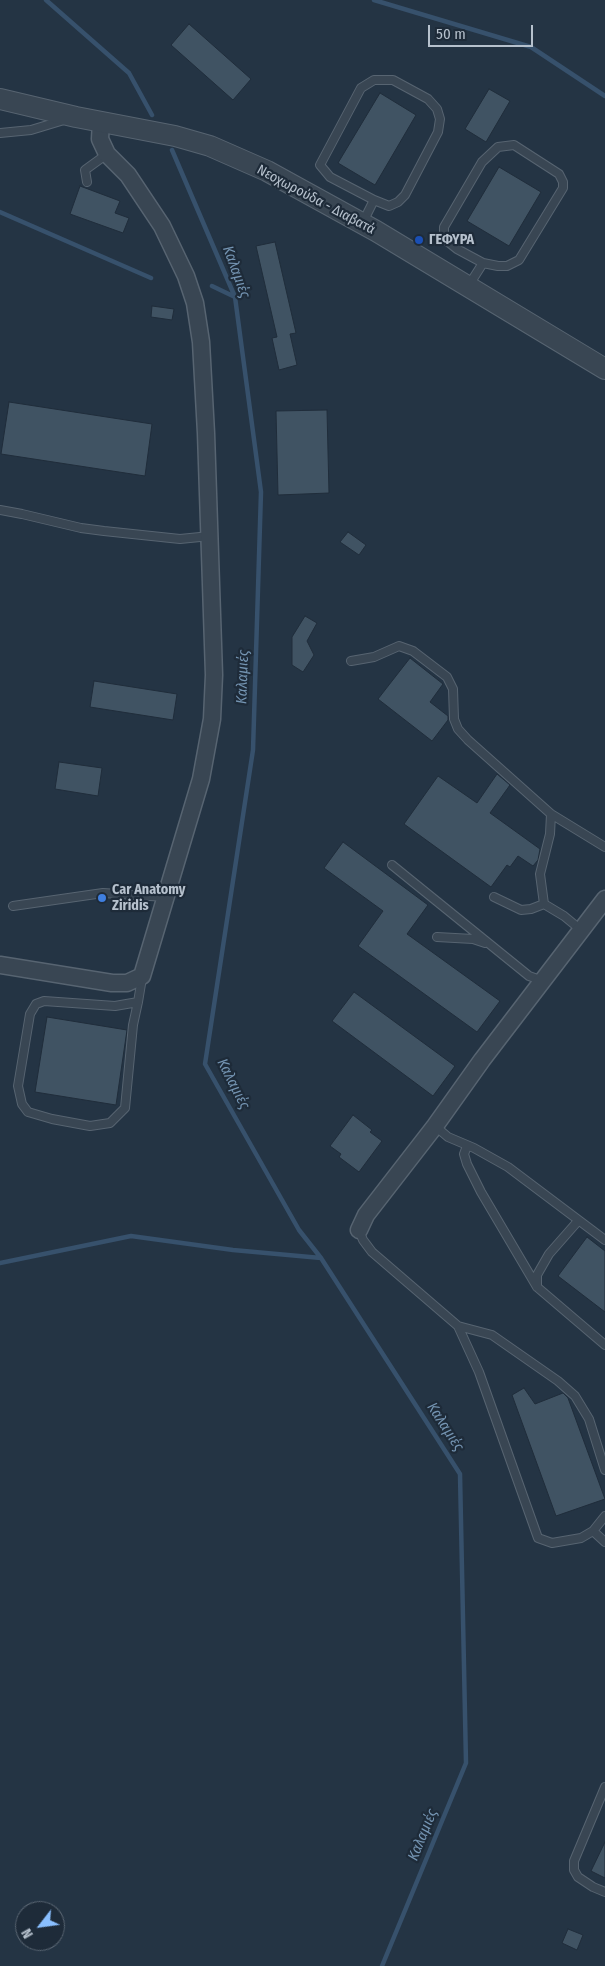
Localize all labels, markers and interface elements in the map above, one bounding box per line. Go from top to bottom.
scale bar [430,15,535,47]
text: 50 m [436,25,466,43]
street label: Νεοχωρούδα - Διαβατά [254,162,378,238]
place label: ΓΕΦΥΡΑ [429,232,474,248]
marker: ΓΕΦΥΡΑ [413,234,425,246]
water label: Καλαμιές [218,243,254,301]
water label: Καλαμιές [233,650,253,704]
place label: Car Anatomy Ziridis [112,882,185,914]
marker: Car Anatomy Ziridis [96,892,108,904]
water label: Καλαμιές [213,1056,253,1112]
water label: Καλαμιές [423,1399,467,1455]
water label: Καλαμιές [404,1806,442,1864]
north arrow [15,1901,65,1951]
text: N [18,1925,37,1941]

